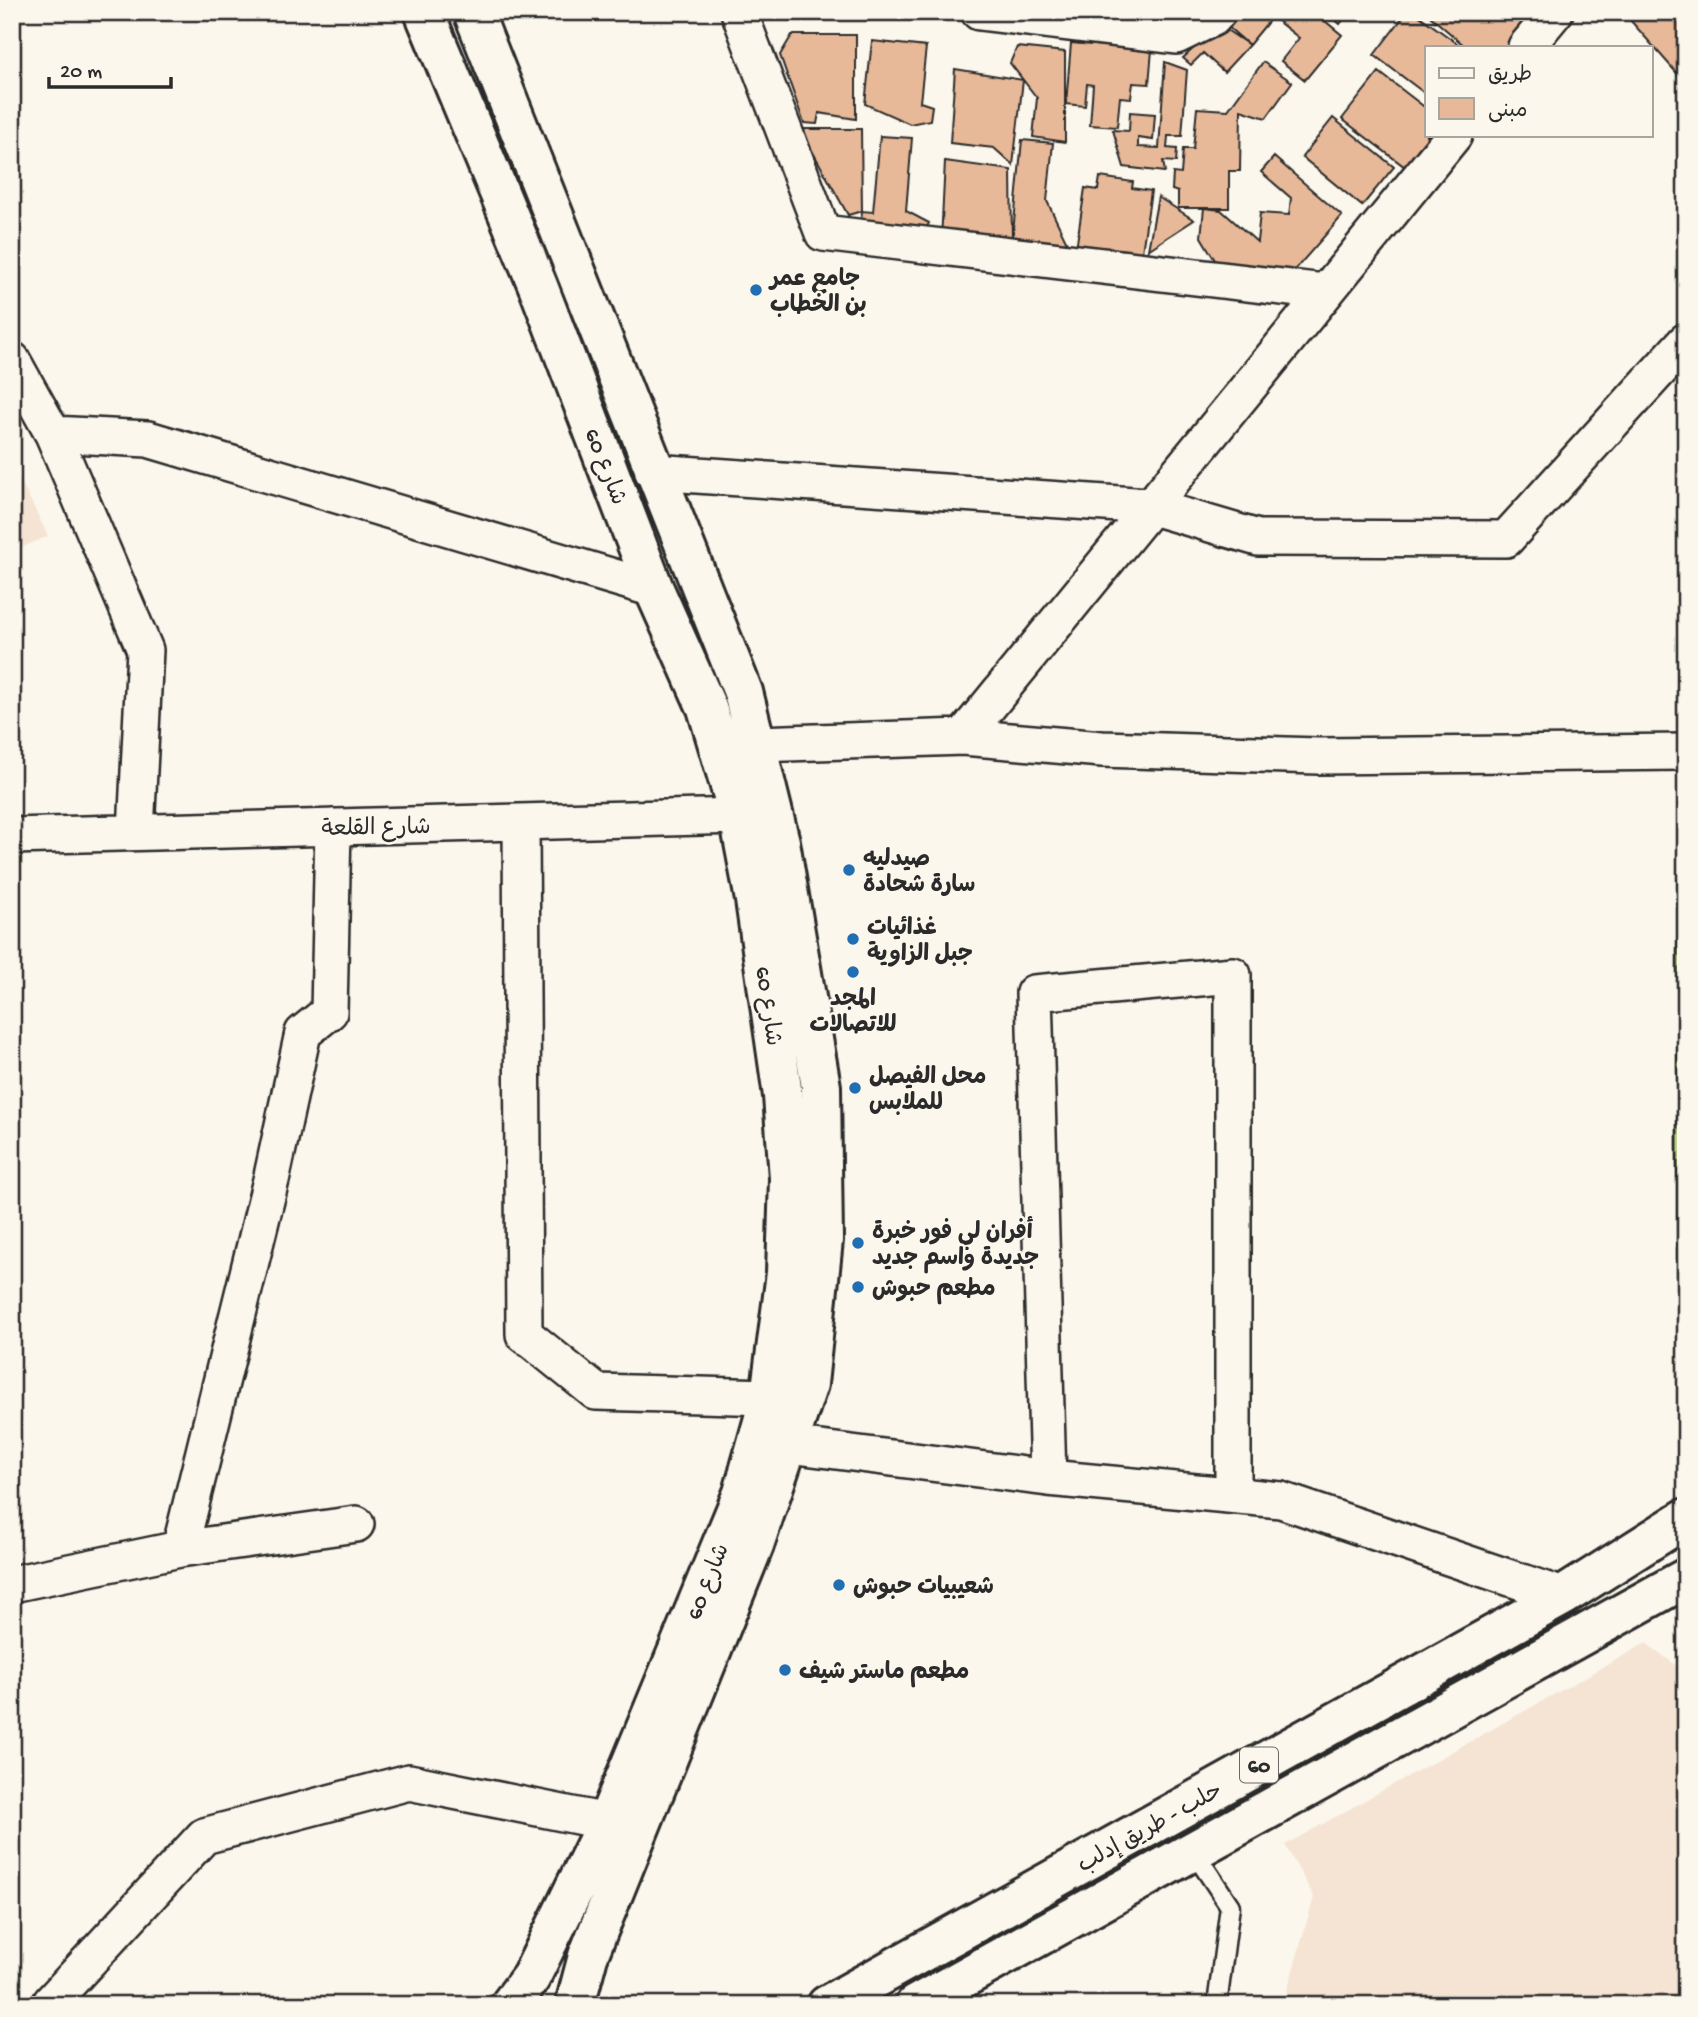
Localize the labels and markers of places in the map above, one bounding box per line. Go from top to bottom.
place label: جامع عمر بن الخطاب [768,267,867,320]
marker: جامع عمر بن الخطاب [748,282,764,298]
place label: صيدليه سارة شحادة [863,847,975,900]
marker: صيدليه سارة شحادة [841,862,857,878]
place label: غذائيات جبل الزاوية [867,916,973,969]
marker: غذائيات جبل الزاوية [845,931,861,947]
marker: المجد للاتصالات [845,964,861,980]
place label: المجد للاتصالات [809,987,897,1040]
place label: محل الفيصل للملابس [869,1065,986,1118]
marker: محل الفيصل للملابس [847,1080,863,1096]
place label: أفران لي فور خبرة جديدة واسم جديد [872,1216,1039,1274]
marker: أفران لي فور خبرة جديدة واسم جديد [850,1235,866,1251]
place label: مطعم حبوش [872,1277,996,1305]
marker: مطعم حبوش [850,1279,866,1295]
place label: شعيبيات حبوش [853,1575,994,1602]
marker: شعيبيات حبوش [831,1577,847,1593]
place label: مطعم ماستر شيف [799,1660,969,1688]
marker: مطعم ماستر شيف [777,1662,793,1678]

